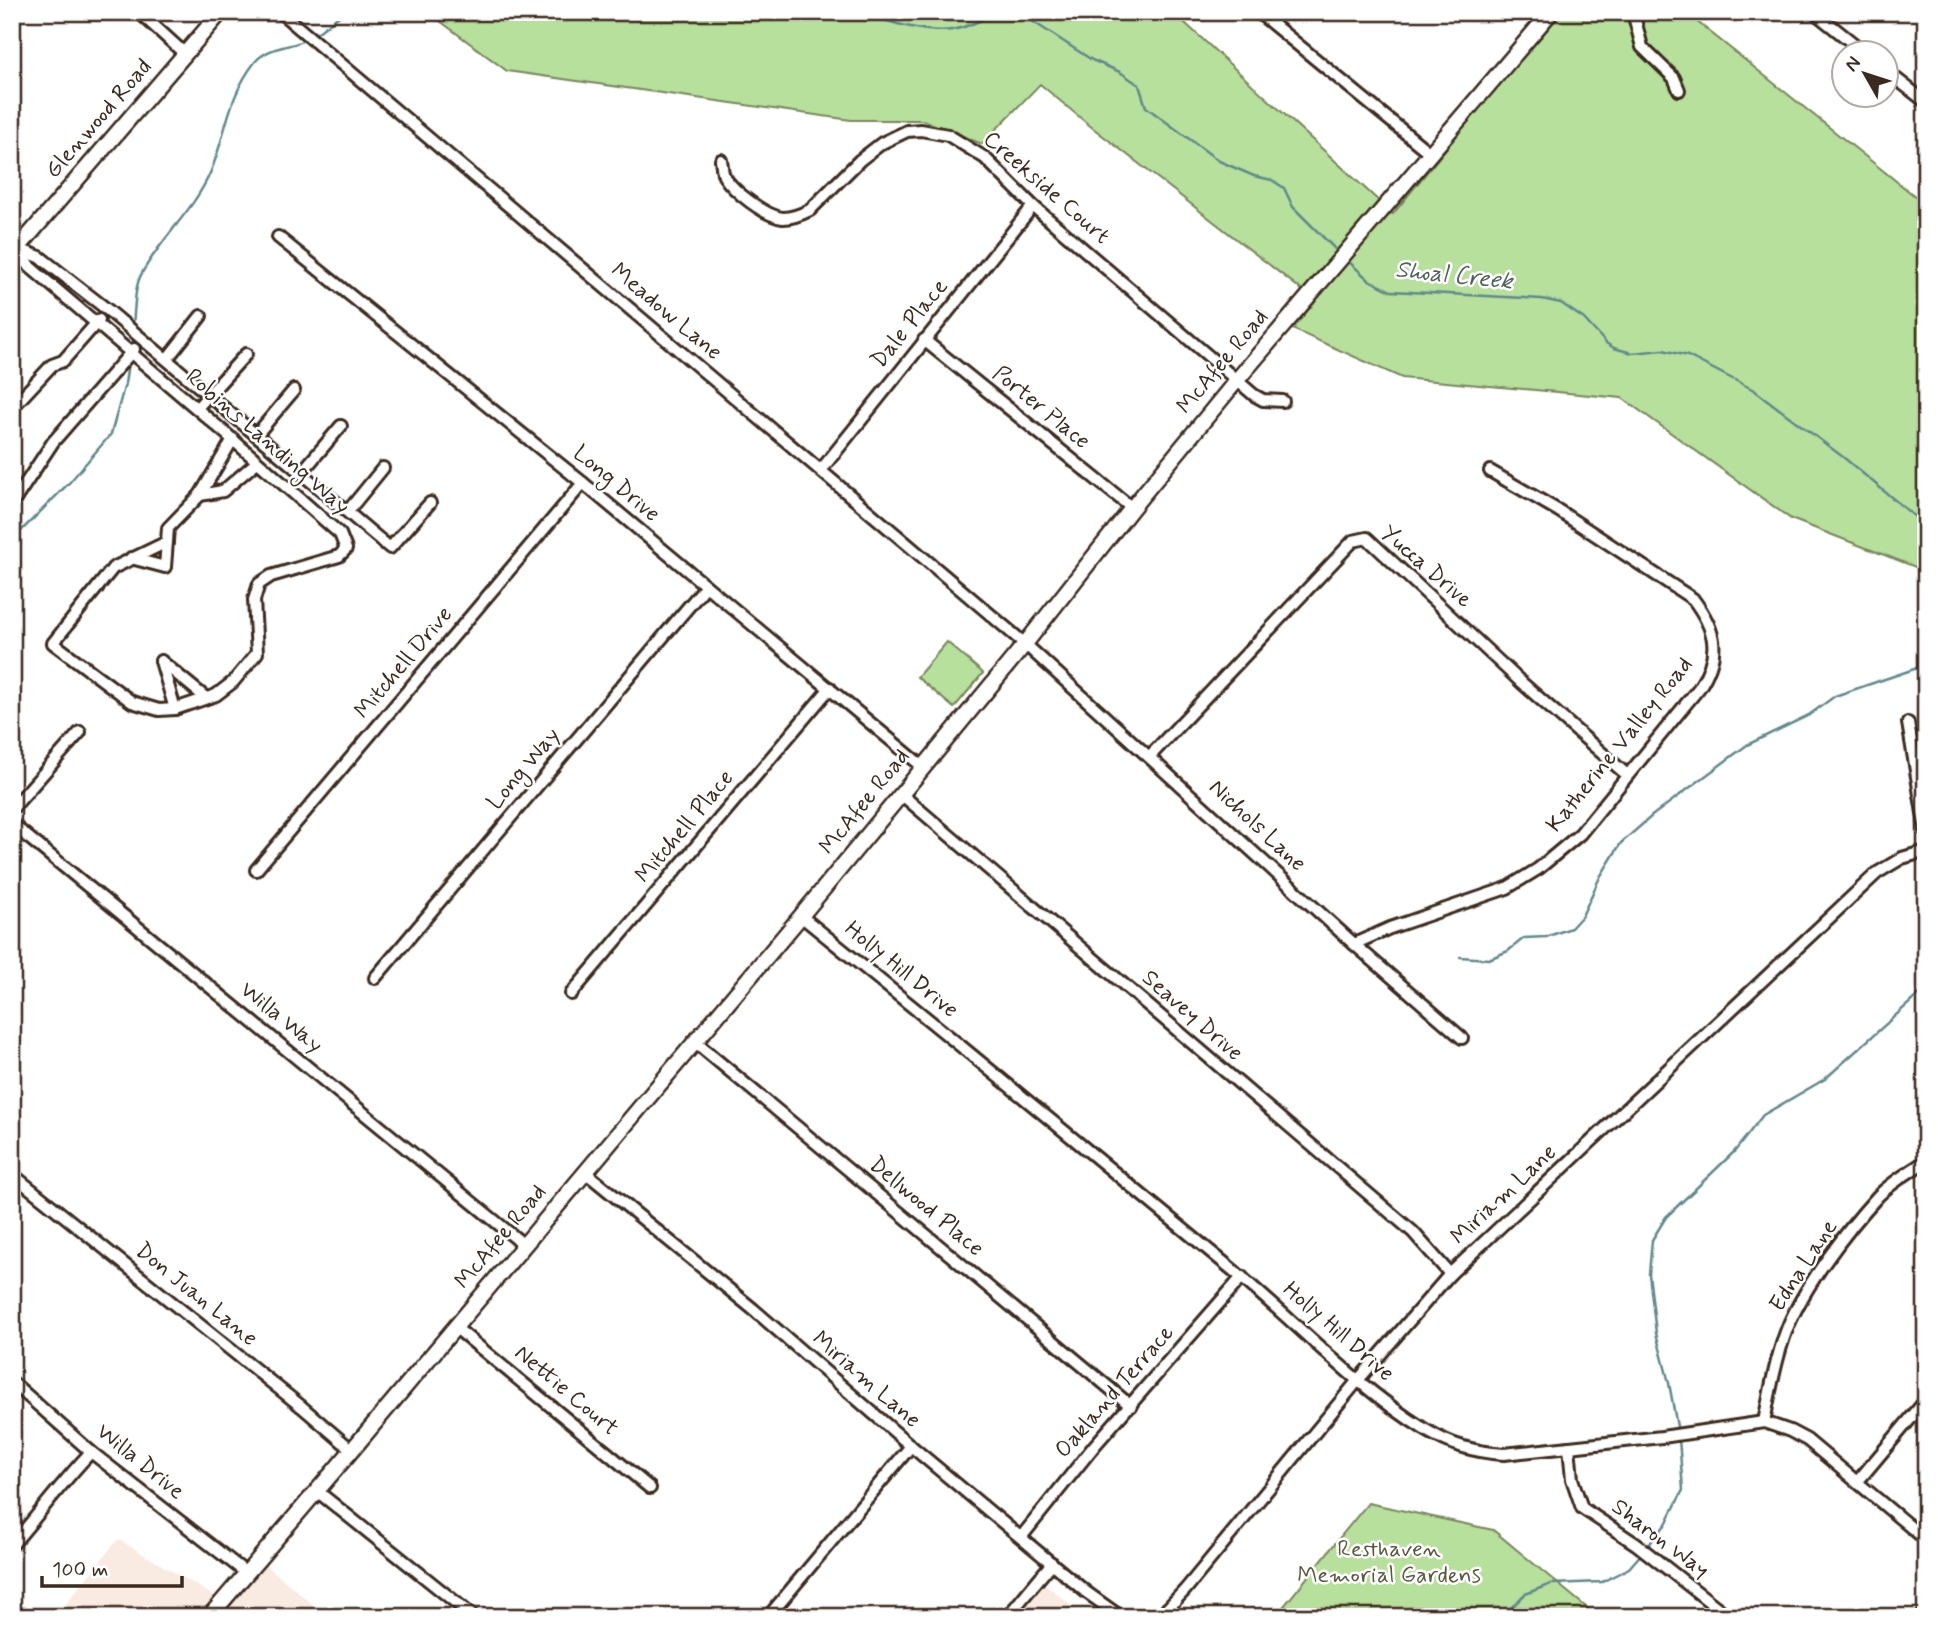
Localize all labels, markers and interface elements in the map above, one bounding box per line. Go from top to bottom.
north arrow [1829,38,1899,108]
text: N [1839,51,1867,77]
street label: Glenwood Road [39,53,159,185]
street label: Creekside Court [976,125,1116,251]
water label: Shoal Creek [1394,254,1516,298]
street label: Meadow Lane [604,257,728,367]
street label: Dale Place [865,273,955,375]
street label: McAfee Road [1170,303,1276,421]
street label: Porter Place [986,359,1096,457]
street label: Robins Landing Way [177,362,356,523]
street label: Long Drive [565,439,666,531]
street label: Yucca Drive [1374,519,1478,615]
street label: Mitchell Drive [348,601,460,725]
street label: Katherine Valley Road [1540,651,1700,839]
street label: Long Way [481,722,569,818]
street label: McAfee Road [813,743,917,861]
street label: Mitchell Place [629,764,741,890]
street label: Nichols Lane [1202,773,1312,879]
street label: Holly Hill Drive [838,915,964,1025]
street label: Seavey Drive [1135,964,1249,1068]
street label: Willa Way [233,975,329,1061]
street label: Miriam Lane [1445,1138,1563,1252]
street label: Dellwood Place [862,1150,990,1264]
street label: McAfee Road [448,1178,554,1296]
street label: Edna Lane [1763,1214,1845,1318]
street label: Don Juan Lane [128,1236,264,1354]
street label: Holly Hill Drive [1276,1275,1400,1389]
street label: Oakland Terrace [1049,1319,1181,1465]
street label: Miriam Lane [805,1325,927,1435]
street label: Nettie Court [508,1339,624,1443]
street label: Willa Drive [90,1417,190,1507]
street label: Sharon Way [1605,1492,1715,1586]
park label: Resthaven Memorial Gardens [1297,1535,1481,1591]
scale bar [42,1545,182,1589]
text: 100 m [52,1556,108,1584]

